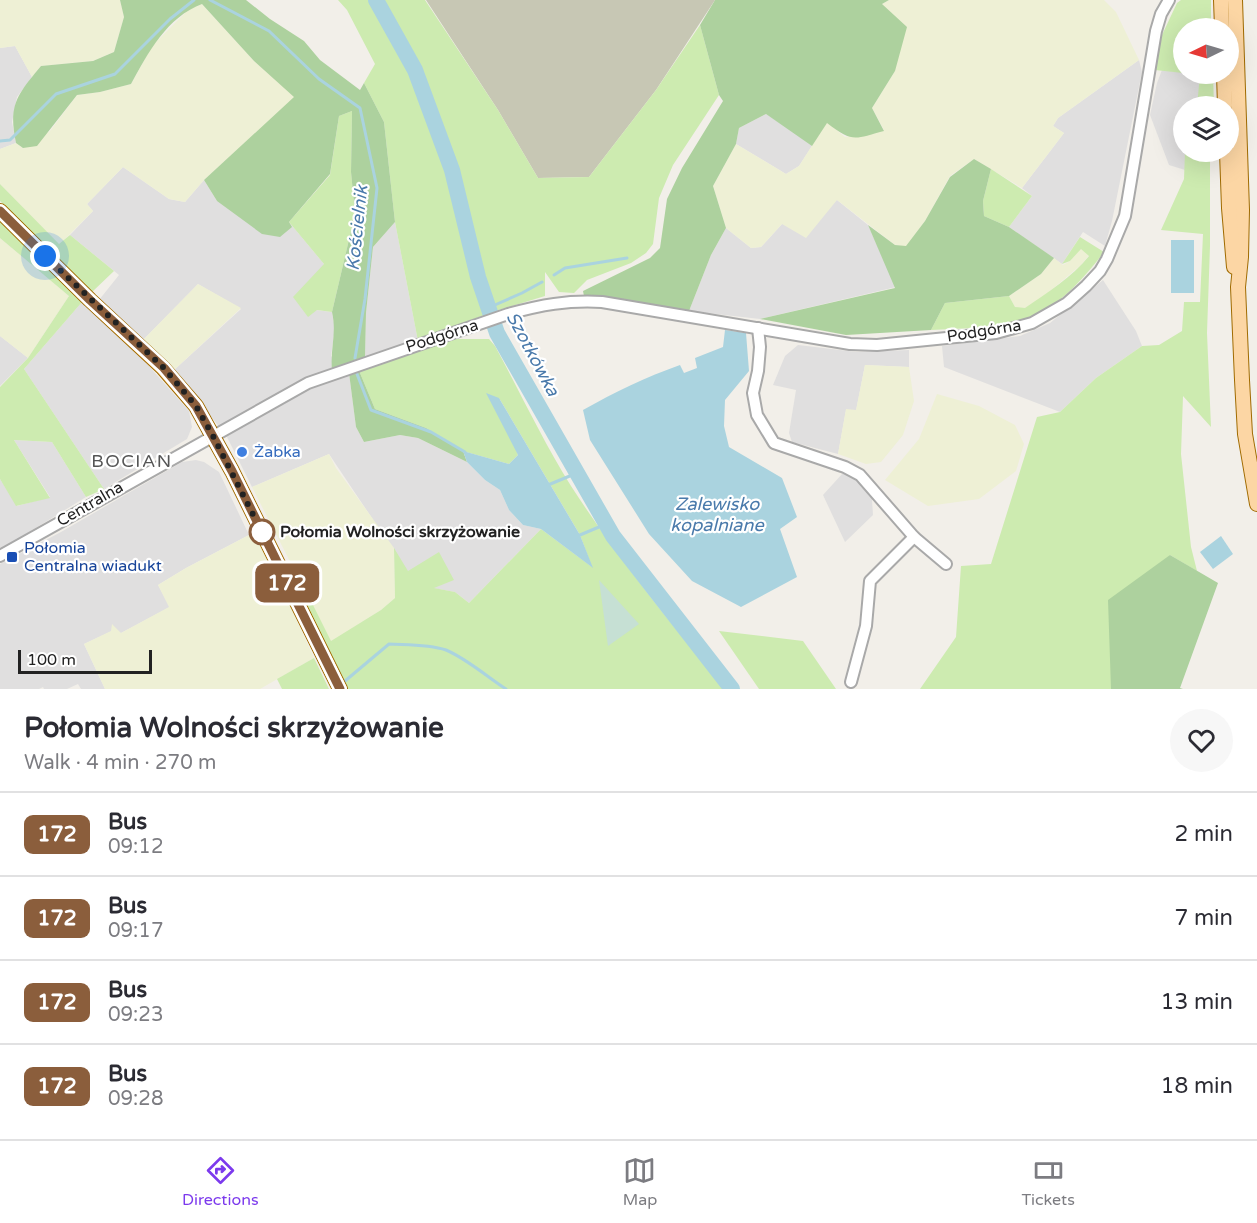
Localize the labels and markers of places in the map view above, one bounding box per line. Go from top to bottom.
place label: Żabka [254,442,301,462]
marker: Żabka [235,445,249,459]
marker: Połomia Wolności skrzyżowanie [249,519,275,545]
place label: Połomia Wolności skrzyżowanie [280,522,520,542]
place label: Połomia Centralna wiadukt [24,538,162,576]
marker: Połomia Centralna wiadukt [5,550,19,564]

